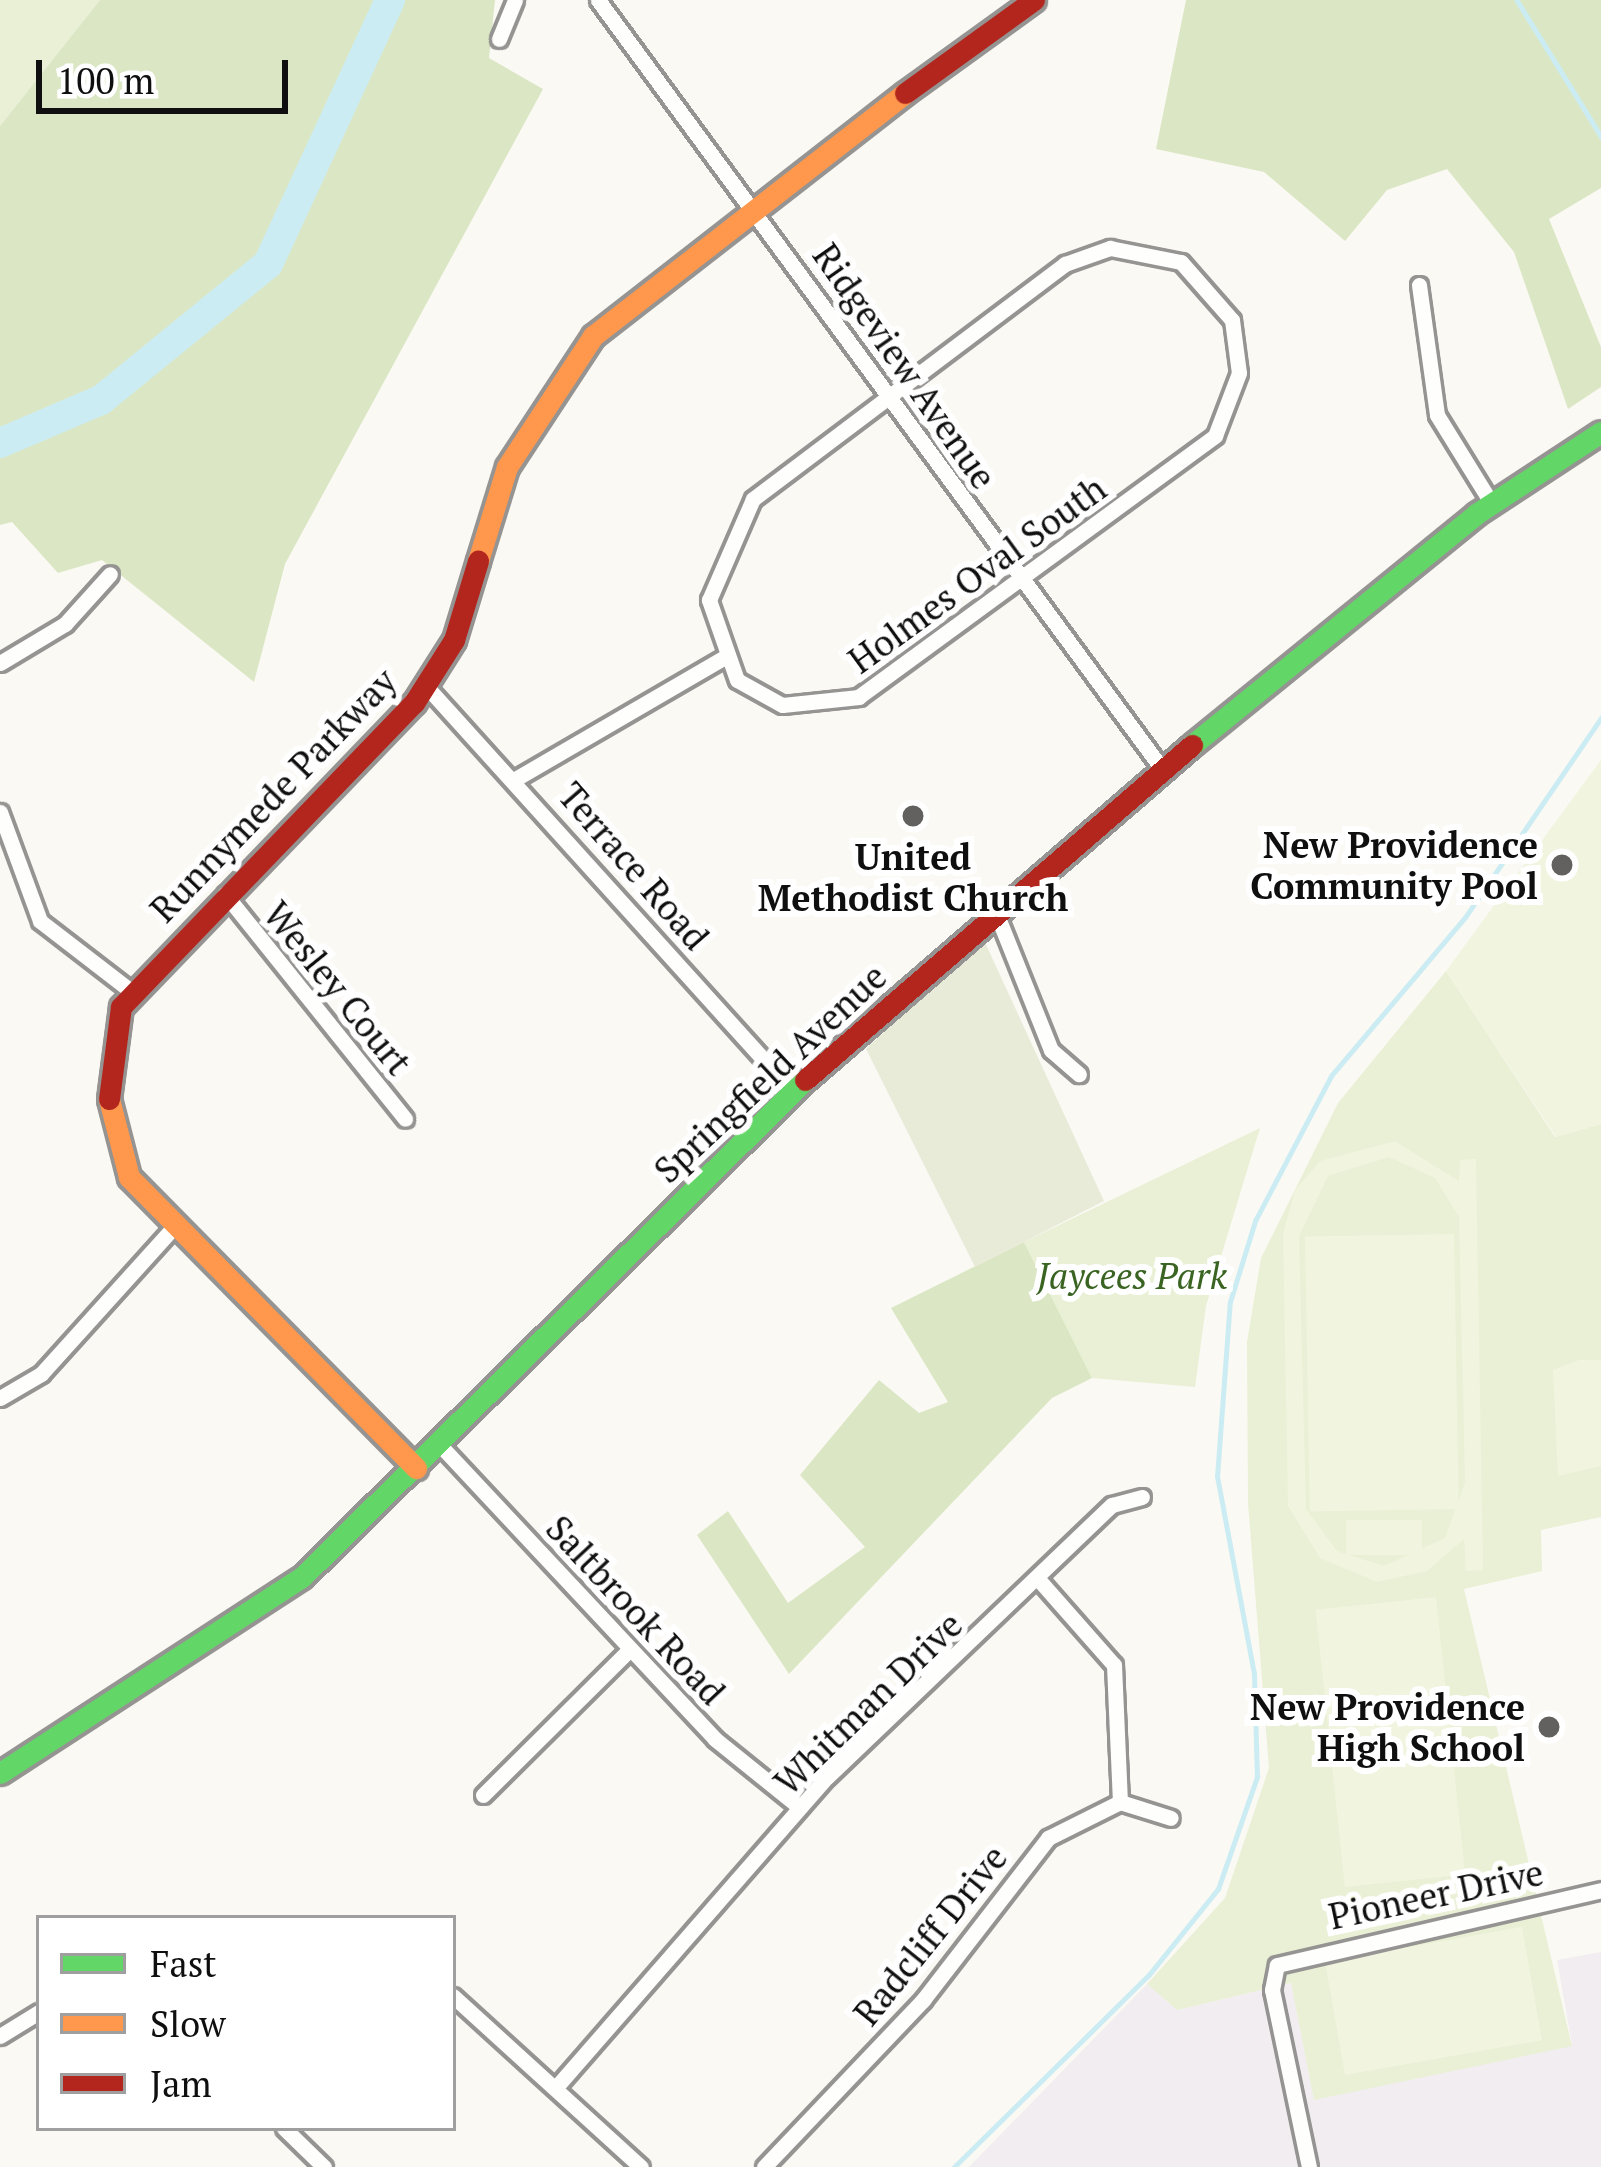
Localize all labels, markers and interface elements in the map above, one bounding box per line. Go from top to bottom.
scale bar [42,36,294,110]
text: 100 m [57,57,154,104]
street label: Ridgeview Avenue [804,235,1006,497]
street label: Holmes Oval South [840,466,1114,682]
street label: Runnymede Parkway [141,659,405,931]
street label: Terrace Road [550,774,718,958]
marker: United Methodist Church [900,803,926,829]
place label: New Providence Community Pool [1250,822,1538,907]
place label: United Methodist Church [758,834,1068,919]
marker: New Providence Community Pool [1549,852,1575,878]
street label: Wesley Court [255,893,421,1083]
street label: Springfield Avenue [645,954,895,1192]
park label: Jaycees Park [1037,1254,1227,1298]
street label: Saltbrook Road [537,1507,735,1713]
street label: Whitman Drive [765,1603,971,1803]
place label: New Providence High School [1250,1684,1525,1769]
marker: New Providence High School [1536,1714,1562,1740]
street label: Radcliff Drive [844,1836,1016,2034]
street label: Pioneer Drive [1325,1850,1547,1938]
legend [36,1915,456,2131]
text: Fast [150,1940,217,1987]
text: Slow [150,2000,226,2047]
text: Jam [150,2060,212,2107]

